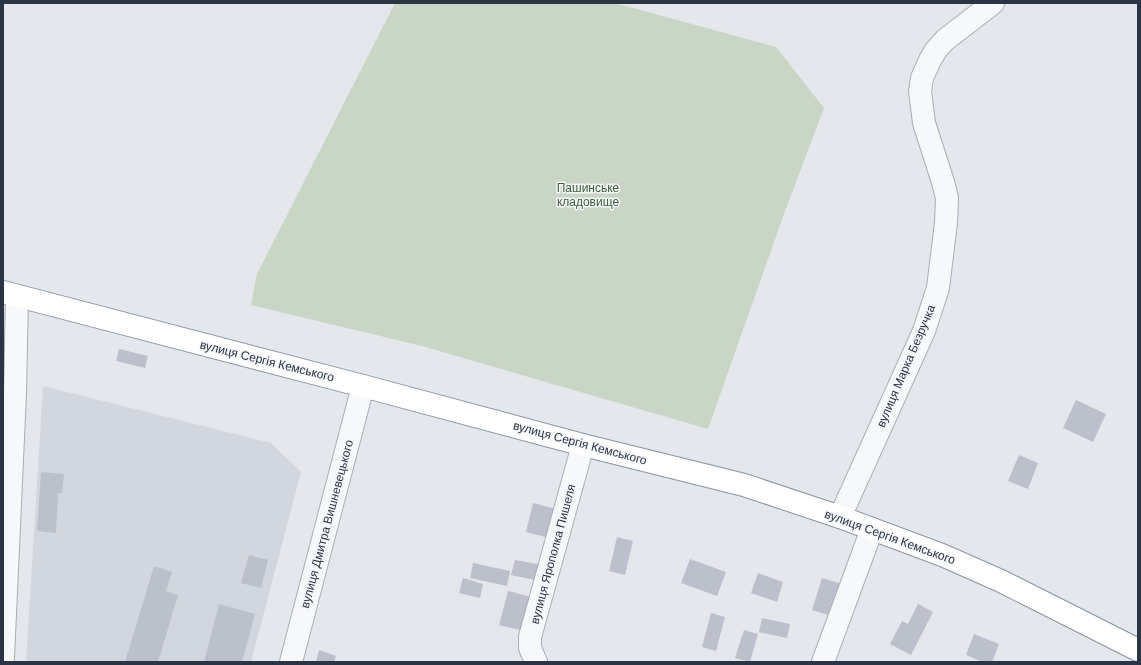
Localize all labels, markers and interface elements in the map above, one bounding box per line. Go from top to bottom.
park label: Пашинське кладовище [557,180,620,210]
street label: вулиця Марка Безручка [873,302,939,430]
street label: вулиця Сергія Кемського [198,337,336,386]
street label: вулиця Сергія Кемського [511,417,649,469]
street label: вулиця Дмитра Вишневецького [297,438,357,610]
street label: вулиця Ярополка Пишеля [527,482,579,626]
street label: вулиця Сергія Кемського [822,506,958,568]

